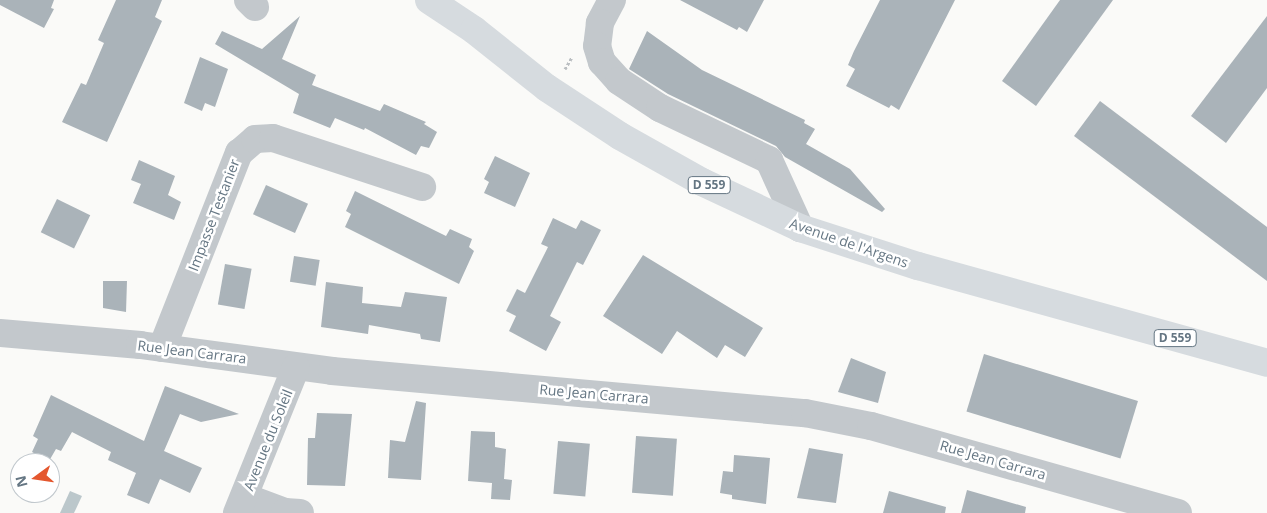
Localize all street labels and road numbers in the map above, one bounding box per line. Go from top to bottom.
street label: Impasse Testanier [185,157,243,273]
road number: D 559 [686,176,732,194]
street label: Avenue de l'Argens [787,215,911,271]
road number: D 559 [1152,328,1198,348]
street label: Rue Jean Carrara [137,337,247,367]
street label: Rue Jean Carrara [539,381,649,407]
street label: Avenue du Soleil [240,387,296,493]
street label: Rue Jean Carrara [938,437,1048,483]

